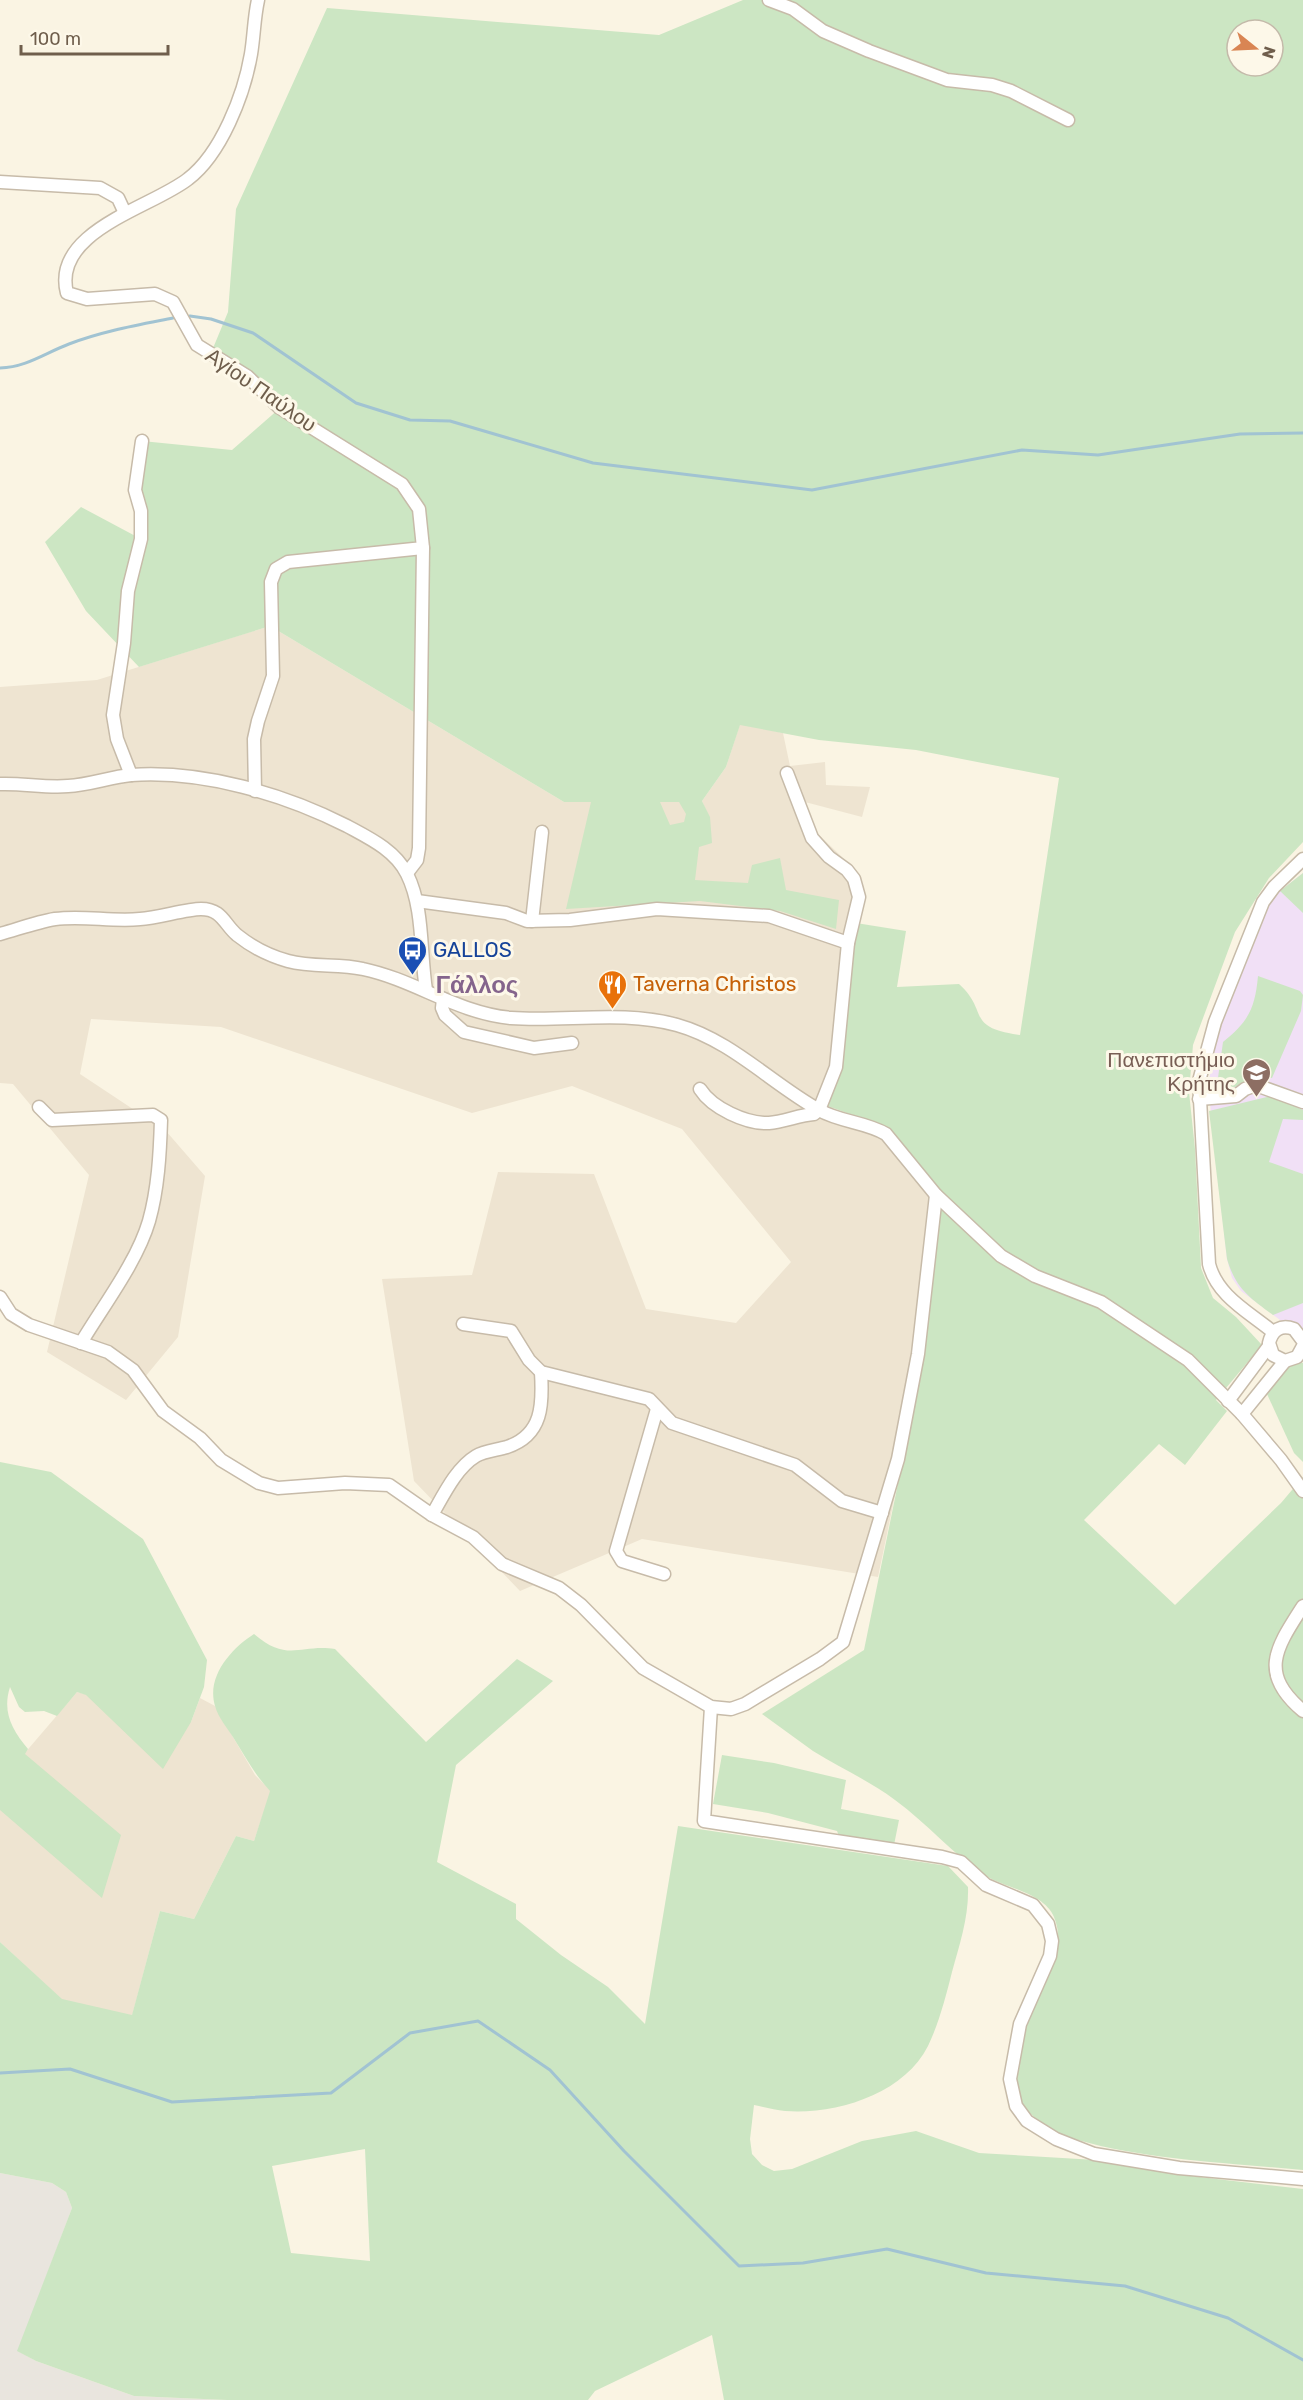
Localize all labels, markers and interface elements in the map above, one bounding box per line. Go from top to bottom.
scale bar [21,18,168,56]
north arrow [1225,18,1285,78]
text: 100 m [30,28,81,50]
text: N [1258,44,1280,61]
street label: Αγίου Παύλου [201,342,321,437]
bus stop icon: GALLOS [396,934,428,976]
place label: GALLOS [433,937,512,962]
restaurant icon: Taverna Christos [596,968,628,1010]
district label: Γάλλος [436,971,518,999]
place label: Taverna Christos [633,971,797,996]
place label: Πανεπιστήμιο Κρήτης [1107,1047,1235,1096]
school or university icon: Πανεπιστήμιο Κρήτης [1240,1056,1272,1098]

